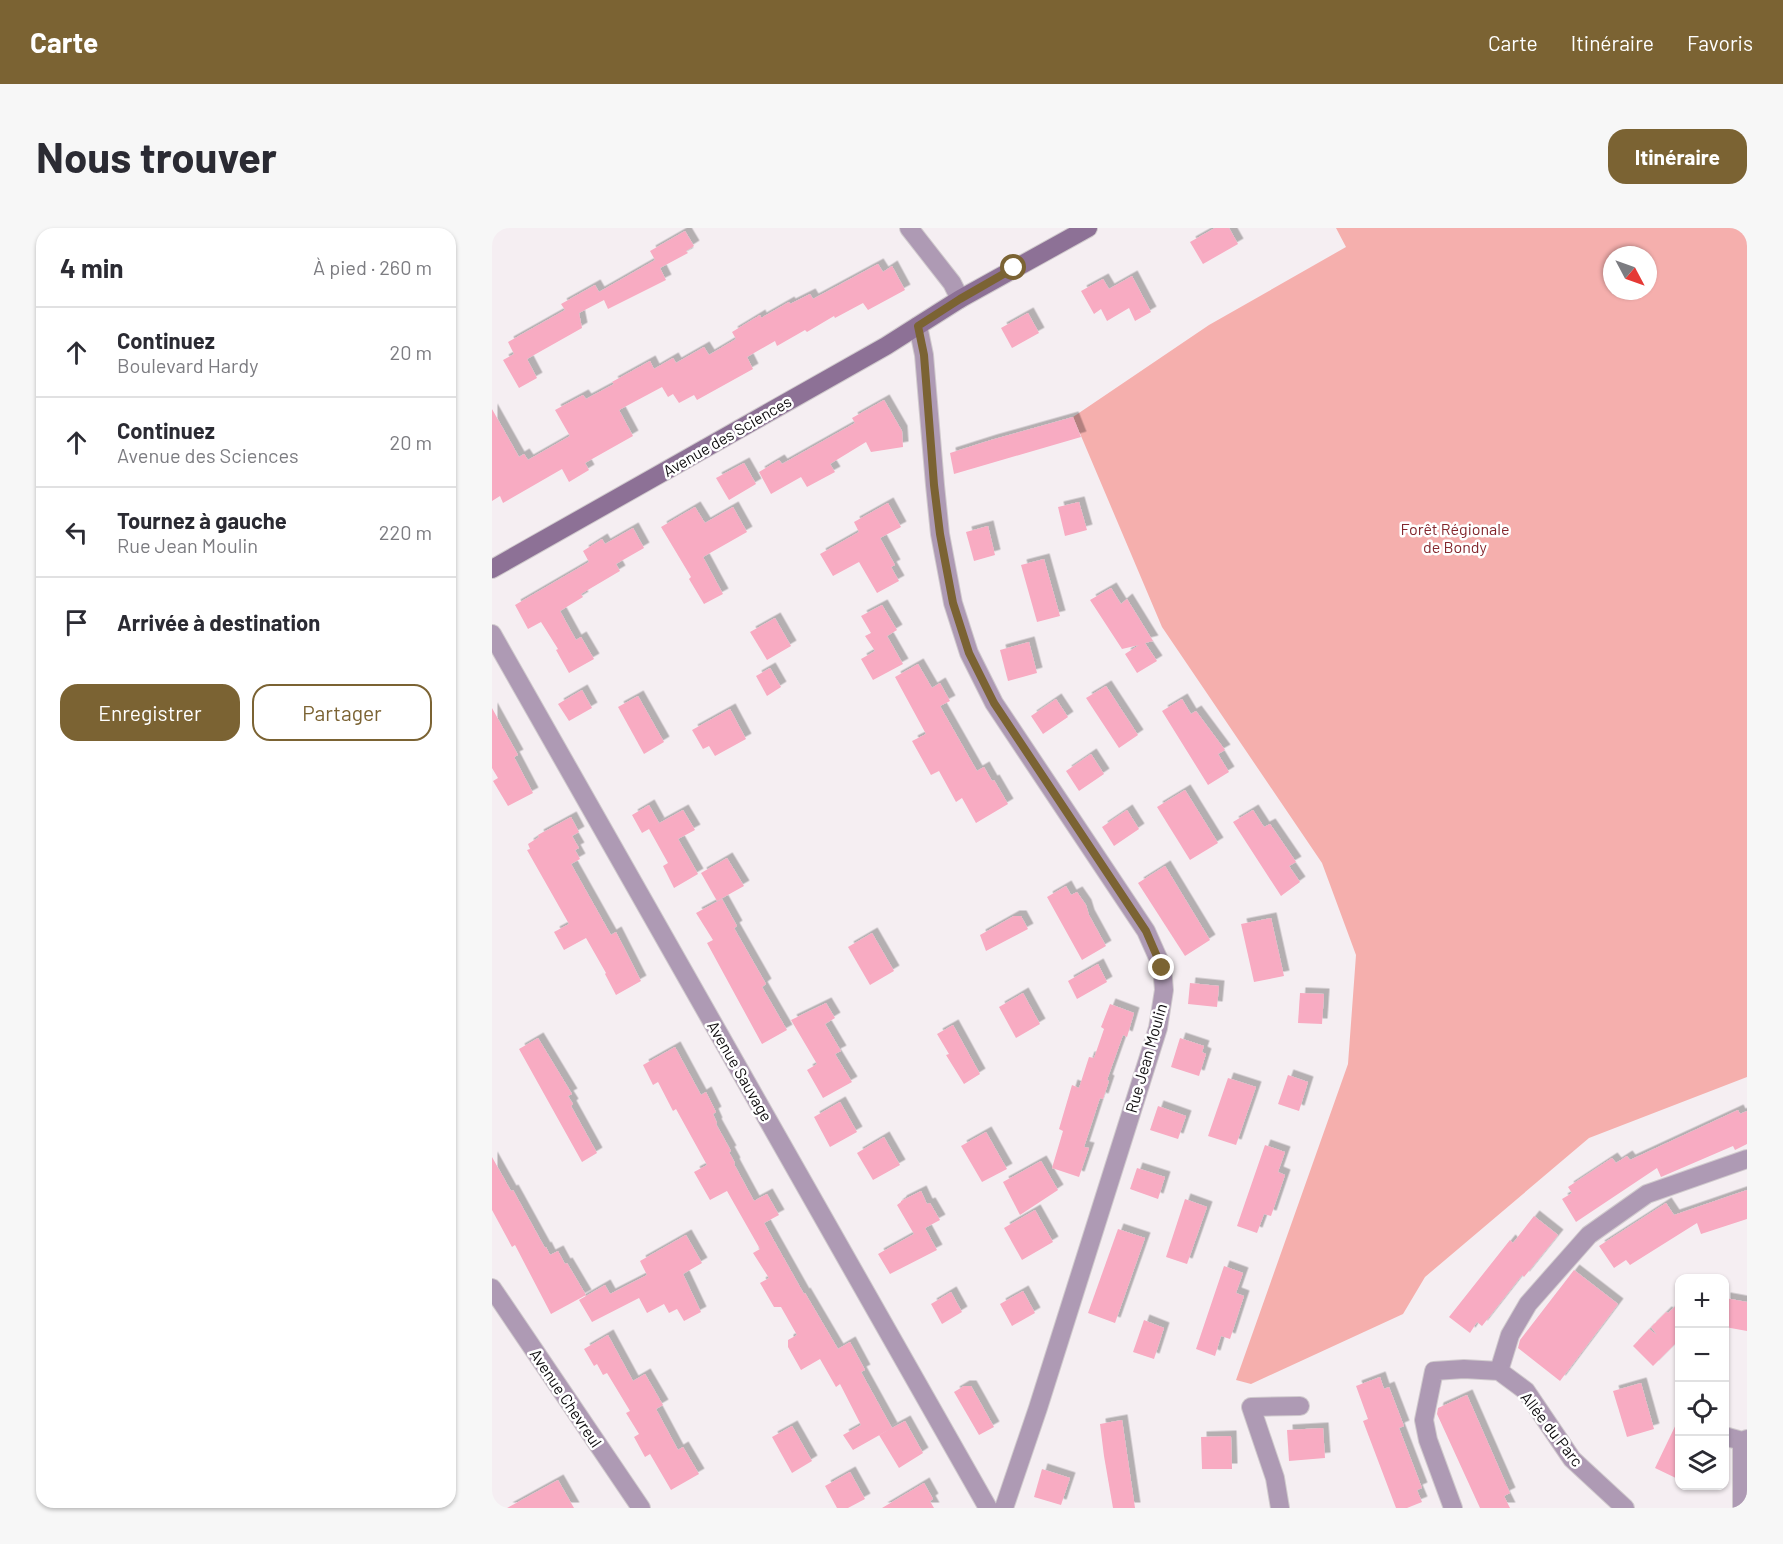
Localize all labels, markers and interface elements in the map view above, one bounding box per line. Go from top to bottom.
text: Carte [30,25,98,59]
text: Carte [1488,30,1538,55]
text: Itinéraire [1571,30,1654,55]
text: Favoris [1687,30,1753,55]
button: Itinéraire [1608,129,1747,184]
text: Nous trouver [36,131,277,181]
north arrow [1603,246,1657,300]
text: 4 min [60,252,124,283]
route start [1000,254,1026,280]
text: À pied · 260 m [313,255,432,279]
text: Continuez [117,327,215,353]
icon: ahead [60,336,93,369]
text: 20 m [389,340,432,364]
text: Boulevard Hardy [117,353,258,377]
street label: Avenue des Sciences [659,391,794,480]
text: Continuez [117,417,215,443]
icon: ahead [60,426,93,459]
text: 20 m [389,430,432,454]
text: Avenue des Sciences [117,443,299,467]
text: Tournez à gauche [117,507,287,533]
icon: left [60,516,93,549]
park label: Forêt Régionale de Bondy [1401,519,1510,556]
text: 220 m [379,520,432,544]
text: Rue Jean Moulin [117,533,258,557]
icon: arrive [60,606,93,639]
text: Arrivée à destination [117,609,320,635]
button: Enregistrer [60,684,240,741]
button: Partager [252,684,432,741]
route end [1148,954,1174,980]
street label: Rue Jean Moulin [1121,1001,1170,1115]
street label: Avenue Sauvage [704,1017,777,1124]
map controls [1675,1274,1729,1490]
button: + [1675,1274,1729,1328]
button: − [1675,1328,1729,1382]
street label: Avenue Chevreul [526,1345,606,1451]
button: locate [1675,1382,1729,1436]
street label: Allée du Parc [1517,1388,1587,1470]
button: layers [1675,1436,1729,1490]

